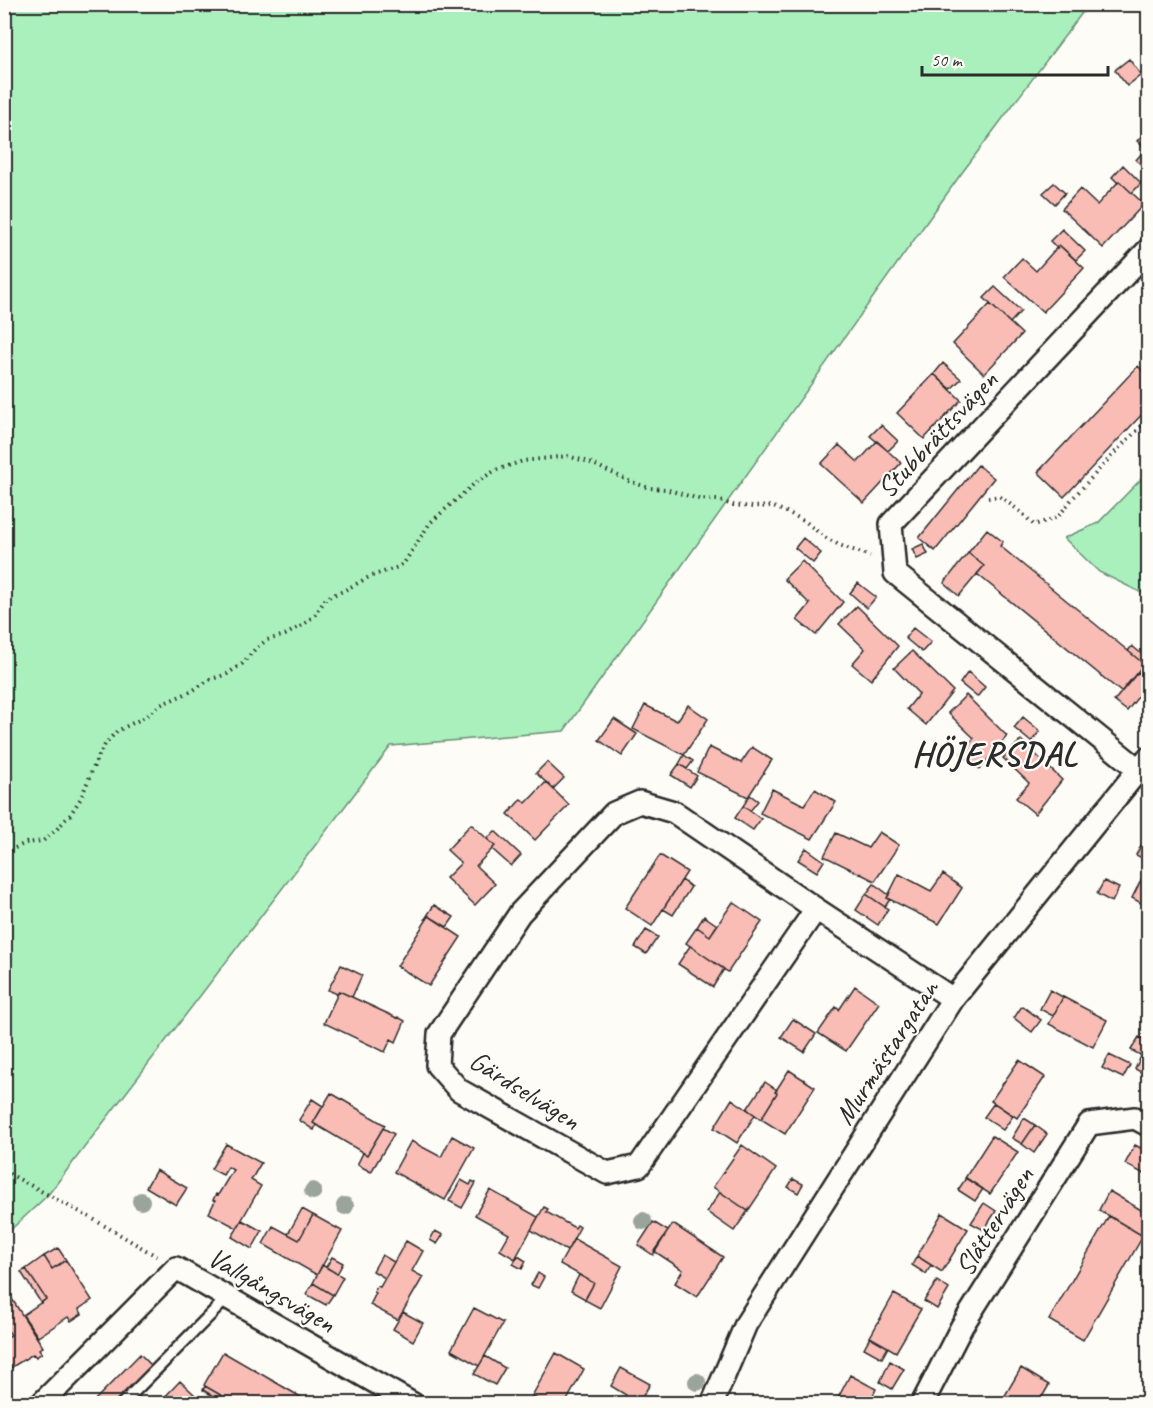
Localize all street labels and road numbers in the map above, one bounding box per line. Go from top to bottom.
street label: Stubbrättsvägen [869,363,1005,505]
street label: Murmästargatan [826,972,946,1131]
street label: Gärdselvägen [463,1042,587,1138]
street label: Slåttervägen [947,1160,1041,1282]
street label: Vallgångsvägen [202,1239,342,1341]

